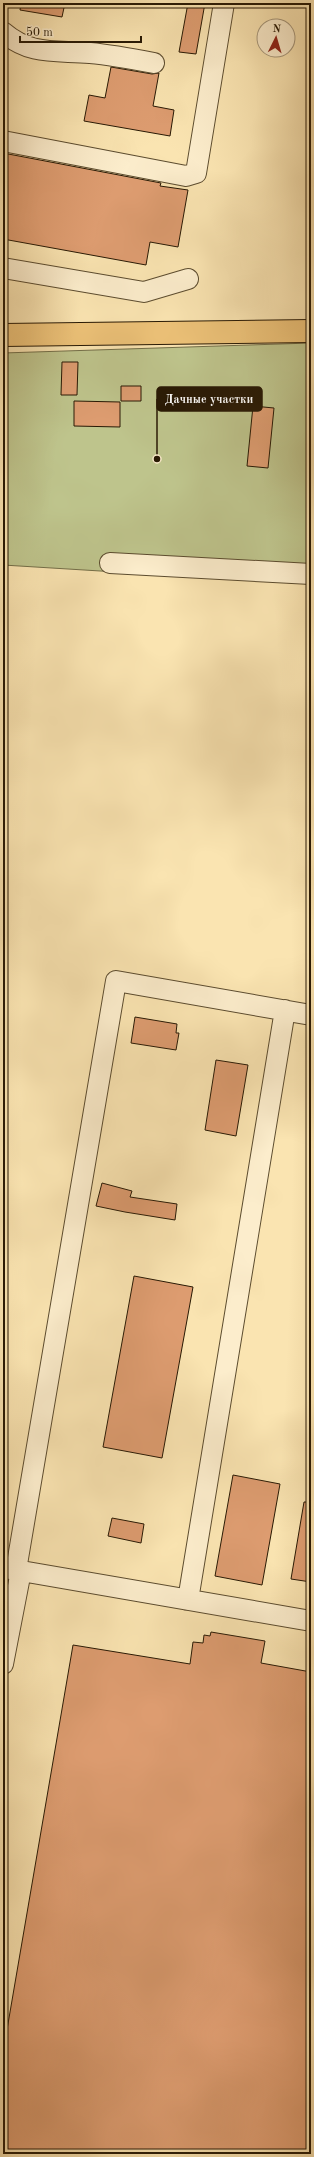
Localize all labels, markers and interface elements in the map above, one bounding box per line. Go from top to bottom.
scale bar [20,18,141,44]
north arrow [256,18,296,58]
text: N [272,24,282,35]
text: 50 m [26,26,53,39]
callout: Дачные участки [157,387,262,411]
text: Дачные участки [165,394,253,406]

